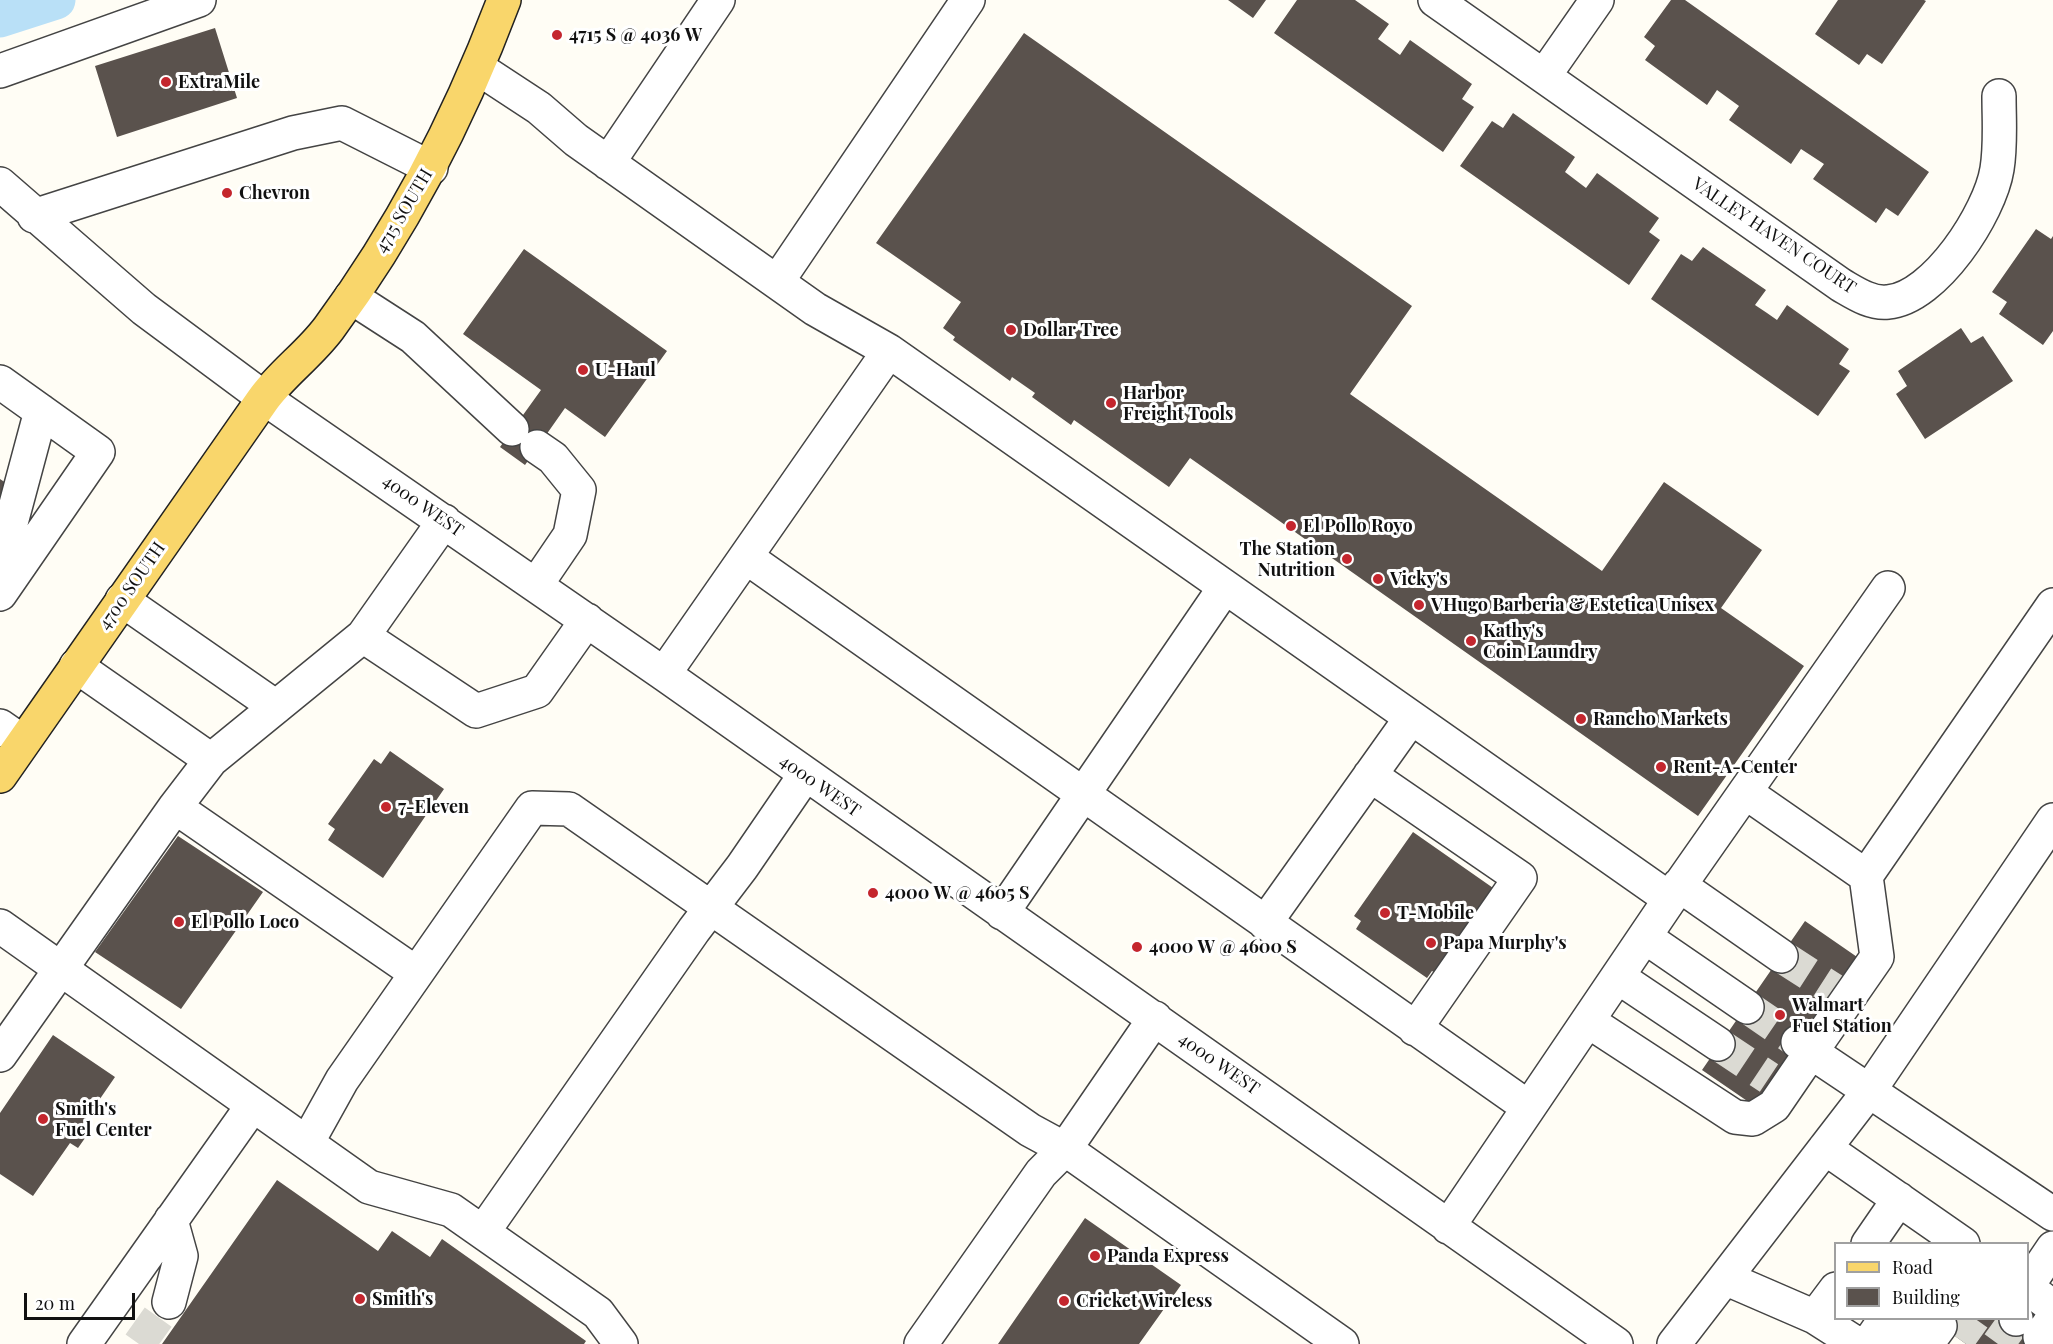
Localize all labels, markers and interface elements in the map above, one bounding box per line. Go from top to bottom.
place label: 4715 S @ 4036 W [569,24,702,46]
marker: 4715 S @ 4036 W [550,28,564,42]
place label: ExtraMile [178,71,260,93]
marker: ExtraMile [159,75,173,89]
street label: 4715 SOUTH [370,165,438,257]
street label: VALLEY HAVEN COURT [1688,173,1860,299]
place label: Chevron [239,182,310,204]
marker: Chevron [220,186,234,200]
place label: Dollar Tree [1023,319,1119,341]
marker: Dollar Tree [1004,323,1018,337]
place label: U-Haul [595,359,656,381]
marker: U-Haul [576,363,590,377]
place label: Harbor Freight Tools [1123,382,1233,424]
marker: Harbor Freight Tools [1104,396,1118,410]
street label: 4000 WEST [378,470,468,542]
place label: El Pollo Royo [1303,515,1413,537]
marker: El Pollo Royo [1284,519,1298,533]
street label: 4700 SOUTH [94,538,170,634]
place label: The Station Nutrition [1239,538,1335,580]
marker: The Station Nutrition [1340,552,1354,566]
place label: Vicky's [1390,568,1448,590]
marker: Vicky's [1371,572,1385,586]
place label: VHugo Barberia & Estetica Unisex [1431,594,1714,616]
marker: VHugo Barberia & Estetica Unisex [1412,598,1426,612]
place label: Kathy's Coin Laundry [1483,620,1598,662]
marker: Kathy's Coin Laundry [1464,634,1478,648]
place label: Rancho Markets [1593,708,1728,730]
marker: Rancho Markets [1574,712,1588,726]
street label: 4000 WEST [775,750,865,822]
place label: Rent-A-Center [1673,756,1797,778]
marker: Rent-A-Center [1654,760,1668,774]
place label: 7-Eleven [398,796,469,818]
marker: 7-Eleven [379,800,393,814]
place label: 4000 W @ 4605 S [885,882,1029,904]
marker: 4000 W @ 4605 S [866,886,880,900]
place label: T-Mobile [1397,902,1474,924]
marker: T-Mobile [1378,906,1392,920]
place label: El Pollo Loco [191,911,299,933]
marker: El Pollo Loco [172,915,186,929]
place label: Papa Murphy's [1443,932,1567,954]
place label: 4000 W @ 4600 S [1149,936,1297,958]
marker: Papa Murphy's [1424,936,1438,950]
marker: 4000 W @ 4600 S [1130,940,1144,954]
place label: Walmart Fuel Station [1792,994,1892,1036]
marker: Walmart Fuel Station [1773,1008,1787,1022]
street label: 4000 WEST [1174,1028,1264,1100]
place label: Smith's Fuel Center [55,1098,152,1140]
marker: Smith's Fuel Center [36,1112,50,1126]
legend [1834,1242,2029,1320]
place label: Panda Express [1107,1245,1229,1267]
marker: Panda Express [1088,1249,1102,1263]
text: Road [1892,1255,1933,1279]
scale bar [27,1281,138,1319]
text: Building [1892,1285,1960,1309]
place label: Smith's [372,1288,433,1310]
place label: Cricket Wireless [1076,1290,1212,1312]
text: 20 m [35,1291,75,1315]
marker: Smith's [353,1292,367,1306]
marker: Cricket Wireless [1057,1294,1071,1308]

